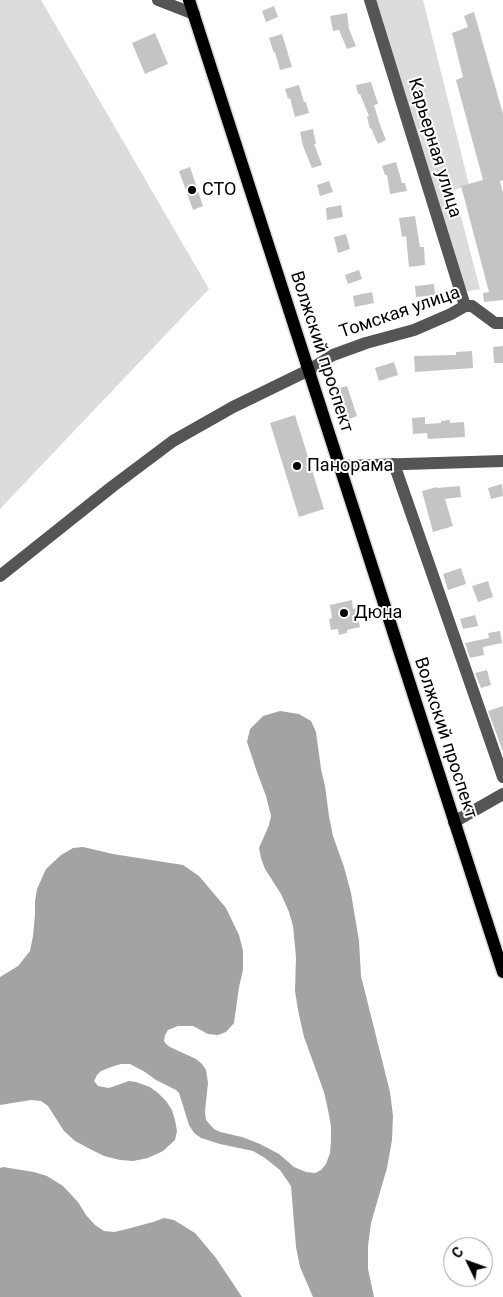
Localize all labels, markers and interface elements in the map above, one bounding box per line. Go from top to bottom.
street label: Карьерная улица [403,76,465,220]
place label: СТО [202,179,236,201]
marker: СТО [186,184,198,196]
street label: Волжский проспект [285,269,357,435]
street label: Томская улица [337,282,463,344]
place label: Панорама [307,455,393,477]
marker: Панорама [291,460,303,472]
place label: Дюна [354,602,402,624]
marker: Дюна [338,607,350,619]
street label: Волжский проспект [409,655,481,821]
north arrow [443,1237,493,1287]
text: С [449,1244,467,1261]

